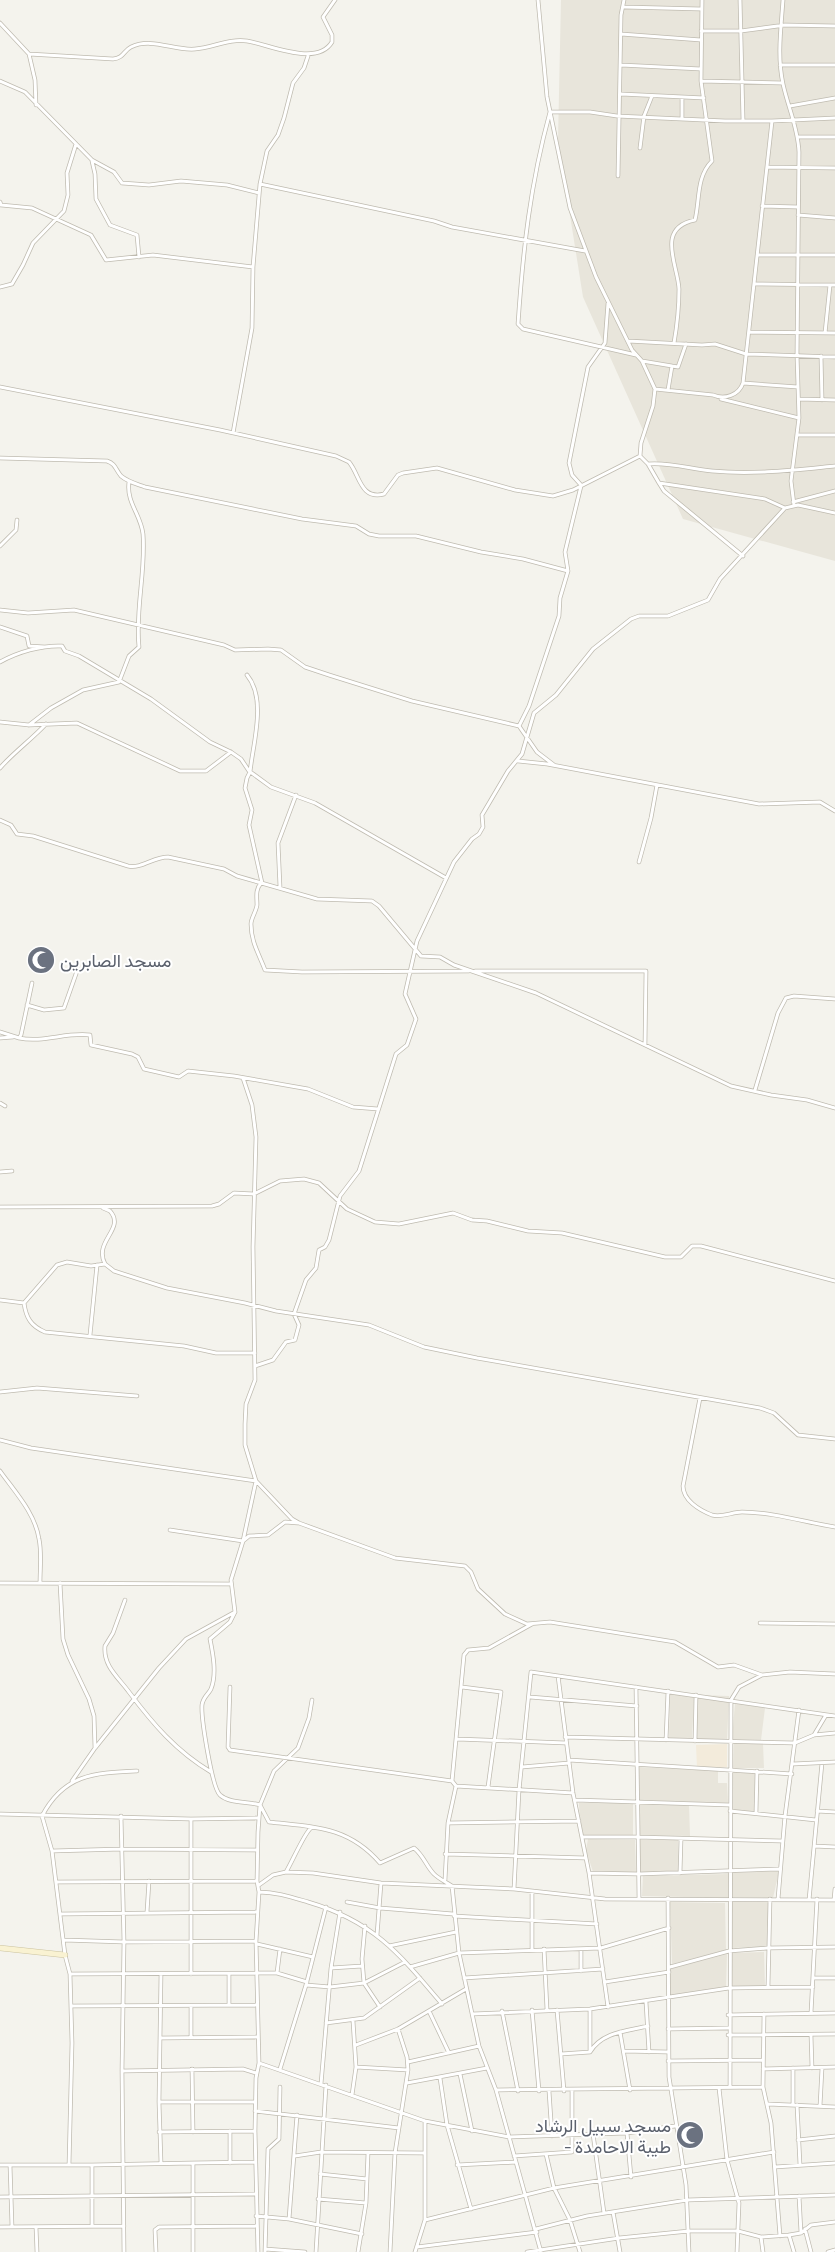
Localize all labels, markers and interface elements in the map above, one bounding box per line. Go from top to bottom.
mosque icon: مسجد الصابرين [26,945,56,975]
place label: مسجد الصابرين [60,949,171,972]
place label: مسجد سبيل الرشاد - طيبة الاحامدة [535,2114,671,2157]
mosque icon: مسجد سبيل الرشاد - طيبة الاحامدة [675,2120,705,2150]

